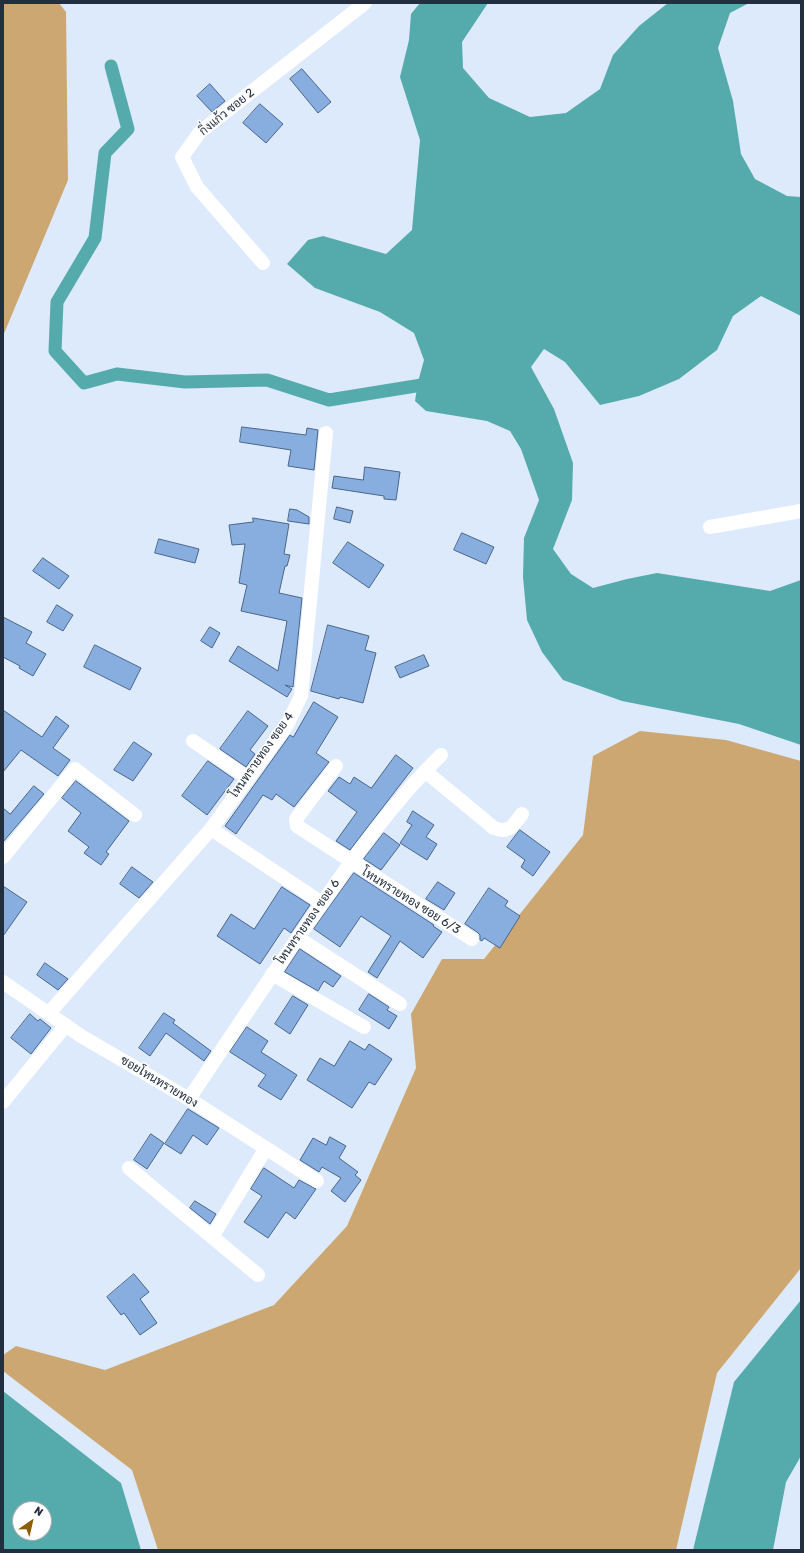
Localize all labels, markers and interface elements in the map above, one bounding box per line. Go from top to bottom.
street label: กิ่งแก้ว ซอย 2 [197,85,257,139]
street label: โหนทรายทอง ซอย 4 [227,709,297,801]
street label: โหนทรายทอง ซอย 6/3 [359,865,463,937]
street label: โหนทรายทอง ซอย 6 [273,877,343,967]
street label: ซอยโหนทรายทอง [118,1053,200,1111]
north arrow [12,1501,52,1541]
text: N [32,1504,45,1519]

